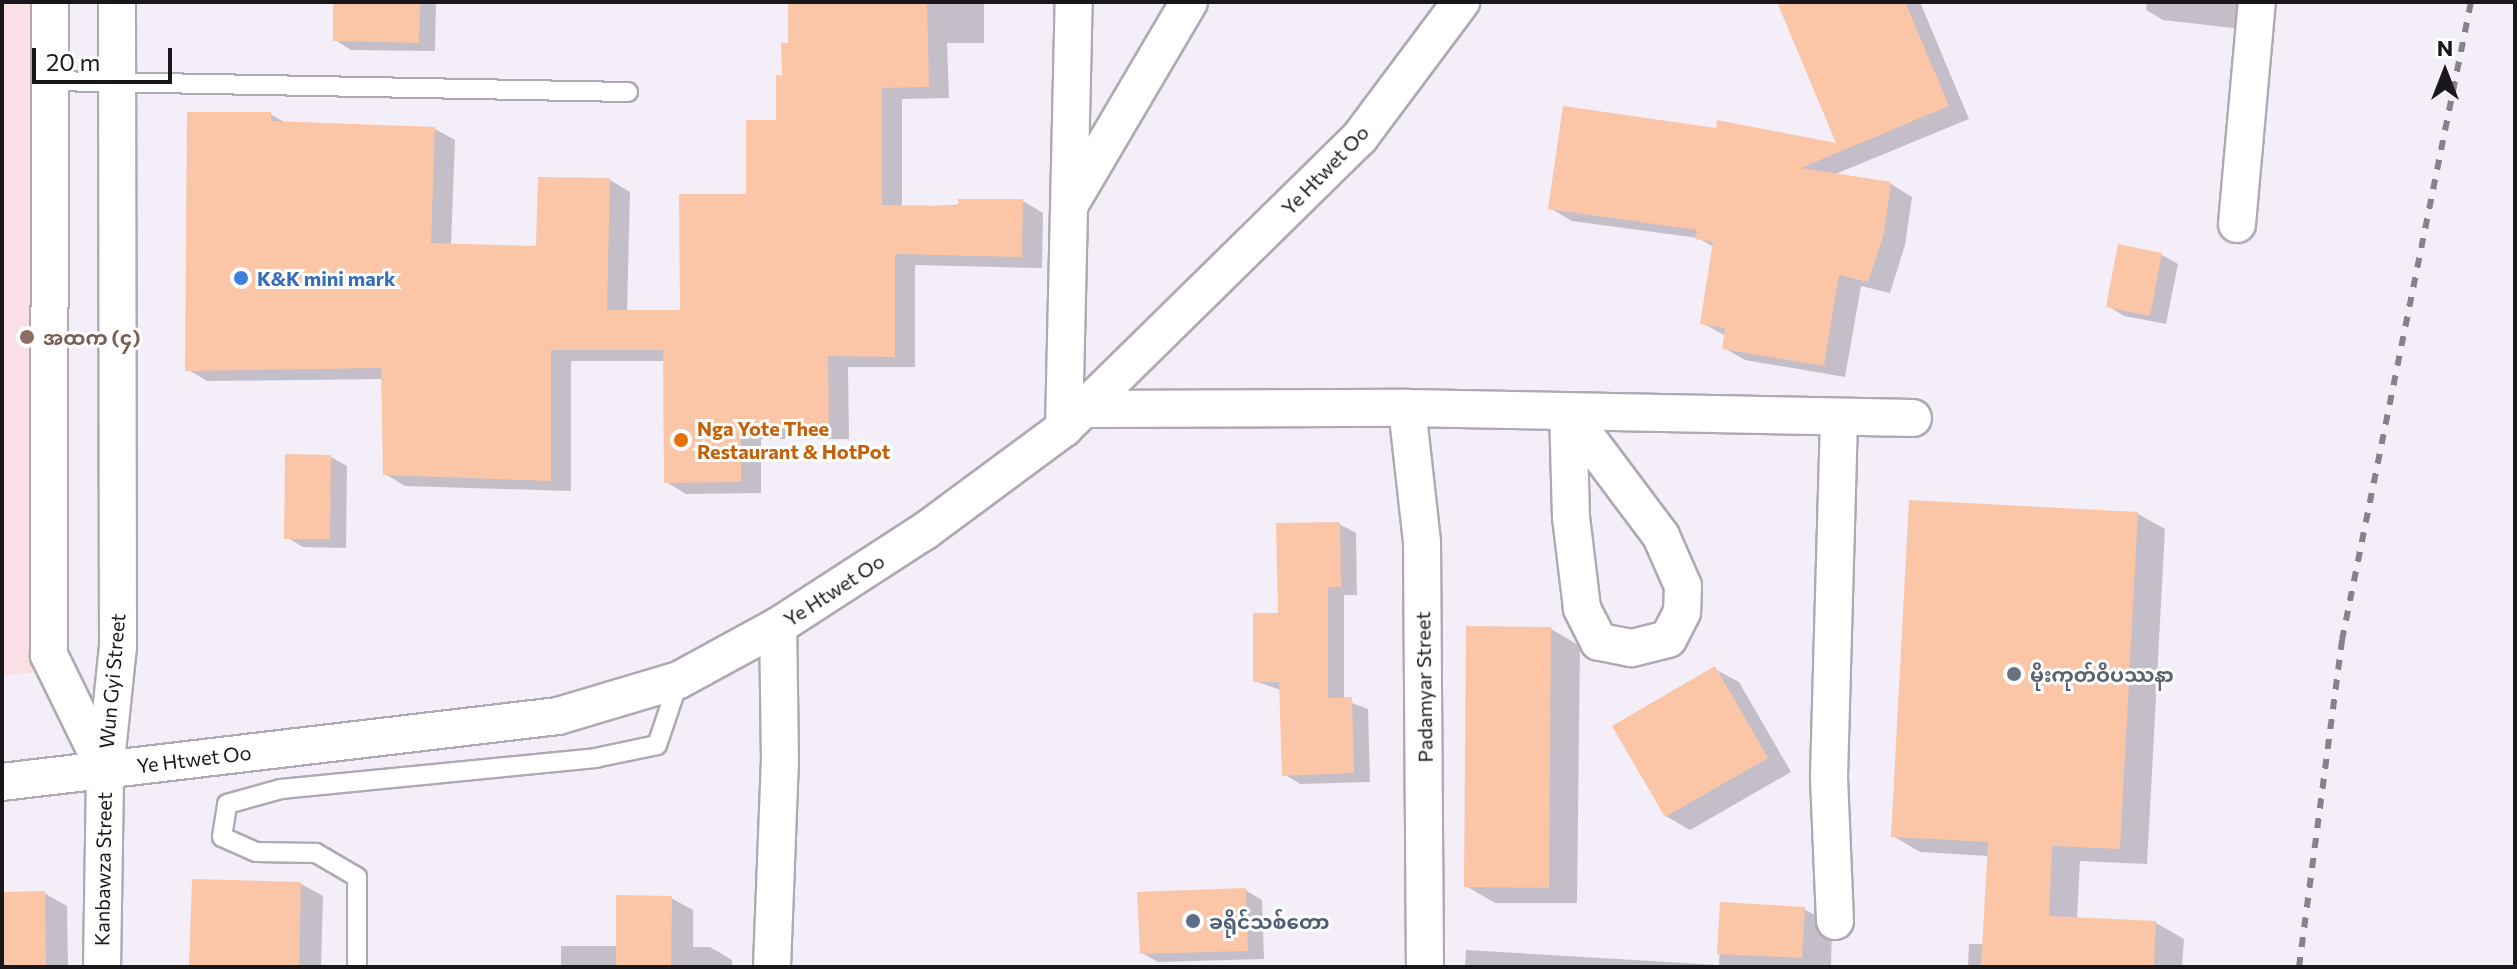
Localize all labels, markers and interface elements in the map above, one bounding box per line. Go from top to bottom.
scale bar [36,32,176,82]
north arrow [2405,32,2485,112]
text: N [2437,34,2453,61]
text: 20 m [46,47,100,76]
street label: Ye Htwet Oo [1276,120,1374,220]
place label: K&K mini mark [257,266,395,290]
marker: K&K mini mark [232,269,250,287]
place label: အထက (၄) [43,325,140,349]
marker: အထက (၄) [18,328,36,346]
place label: Nga Yote Thee Restaurant & HotPot [697,416,890,463]
marker: Nga Yote Thee Restaurant & HotPot [672,431,690,449]
street label: Ye Htwet Oo [779,549,889,631]
street label: Padamyar Street [1411,611,1437,763]
street label: Wun Gyi Street [94,612,130,750]
place label: မိုးကုတ်ဝိပဿနာ [2030,662,2174,686]
marker: မိုးကုတ်ဝိပဿနာ [2005,665,2023,683]
street label: Ye Htwet Oo [135,740,253,778]
street label: Kanbawza Street [90,792,116,946]
place label: ခရိုင်သစ်တော [1209,909,1329,933]
marker: ခရိုင်သစ်တော [1184,912,1202,930]

